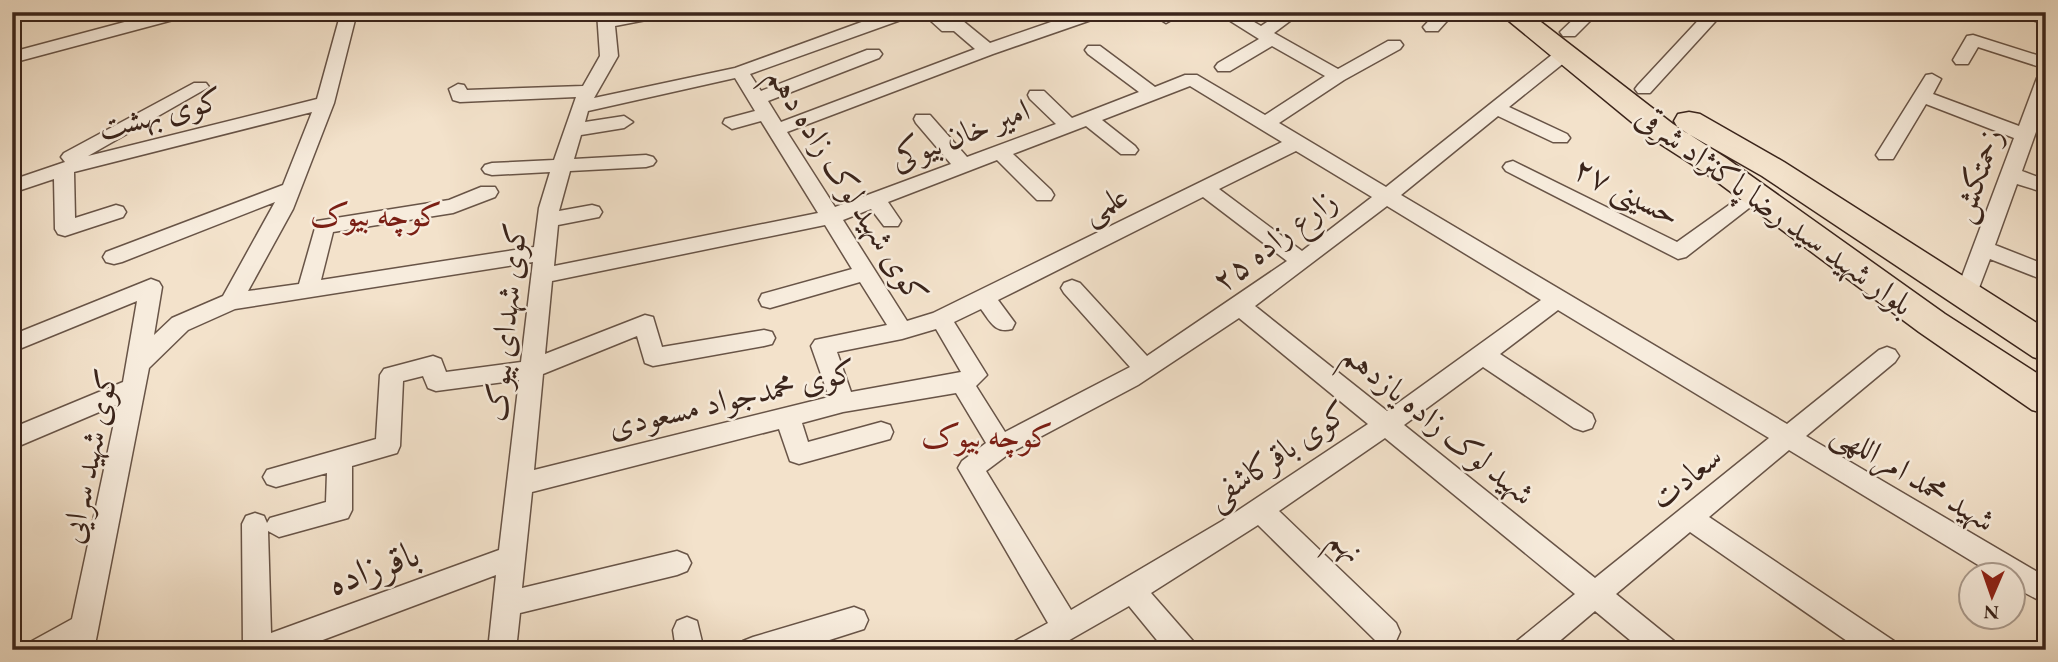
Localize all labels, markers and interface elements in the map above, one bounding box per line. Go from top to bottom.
street label: کوی شهید لوک زاده دهم [750,58,938,317]
street label: کوی بهشت [94,77,226,149]
street label: امیر خان بیوکی [884,88,1036,180]
street label: بلوار شهید سید رضا پاکنژاد شرقی [1627,95,1922,327]
street label: زحمتکش [1940,122,2013,228]
street label: حسینی ۲۷ [1566,146,1687,237]
street label: علمی [1075,174,1135,233]
street label: زارع زاده ۲۵ [1203,179,1349,305]
district label: کوچه بیوک [310,193,442,237]
street label: کوی شهدای بیوک [474,221,536,423]
street label: شهید لوک زاده یازدهم [1328,333,1544,522]
street label: کوی محمدجواد مسعودی [604,349,860,447]
street label: کوی شهید سرایی [50,365,128,547]
street label: کوی باقرکاشفی [1197,391,1358,519]
street label: شهید محمد امراللهی [1824,411,2003,542]
district label: کوچه بیوک [921,414,1053,458]
street label: سعادت [1641,435,1731,519]
street label: نهم [1314,518,1374,578]
street label: باقرزاده [320,528,426,606]
north arrow [1956,560,2026,630]
text: N [1983,600,2000,625]

